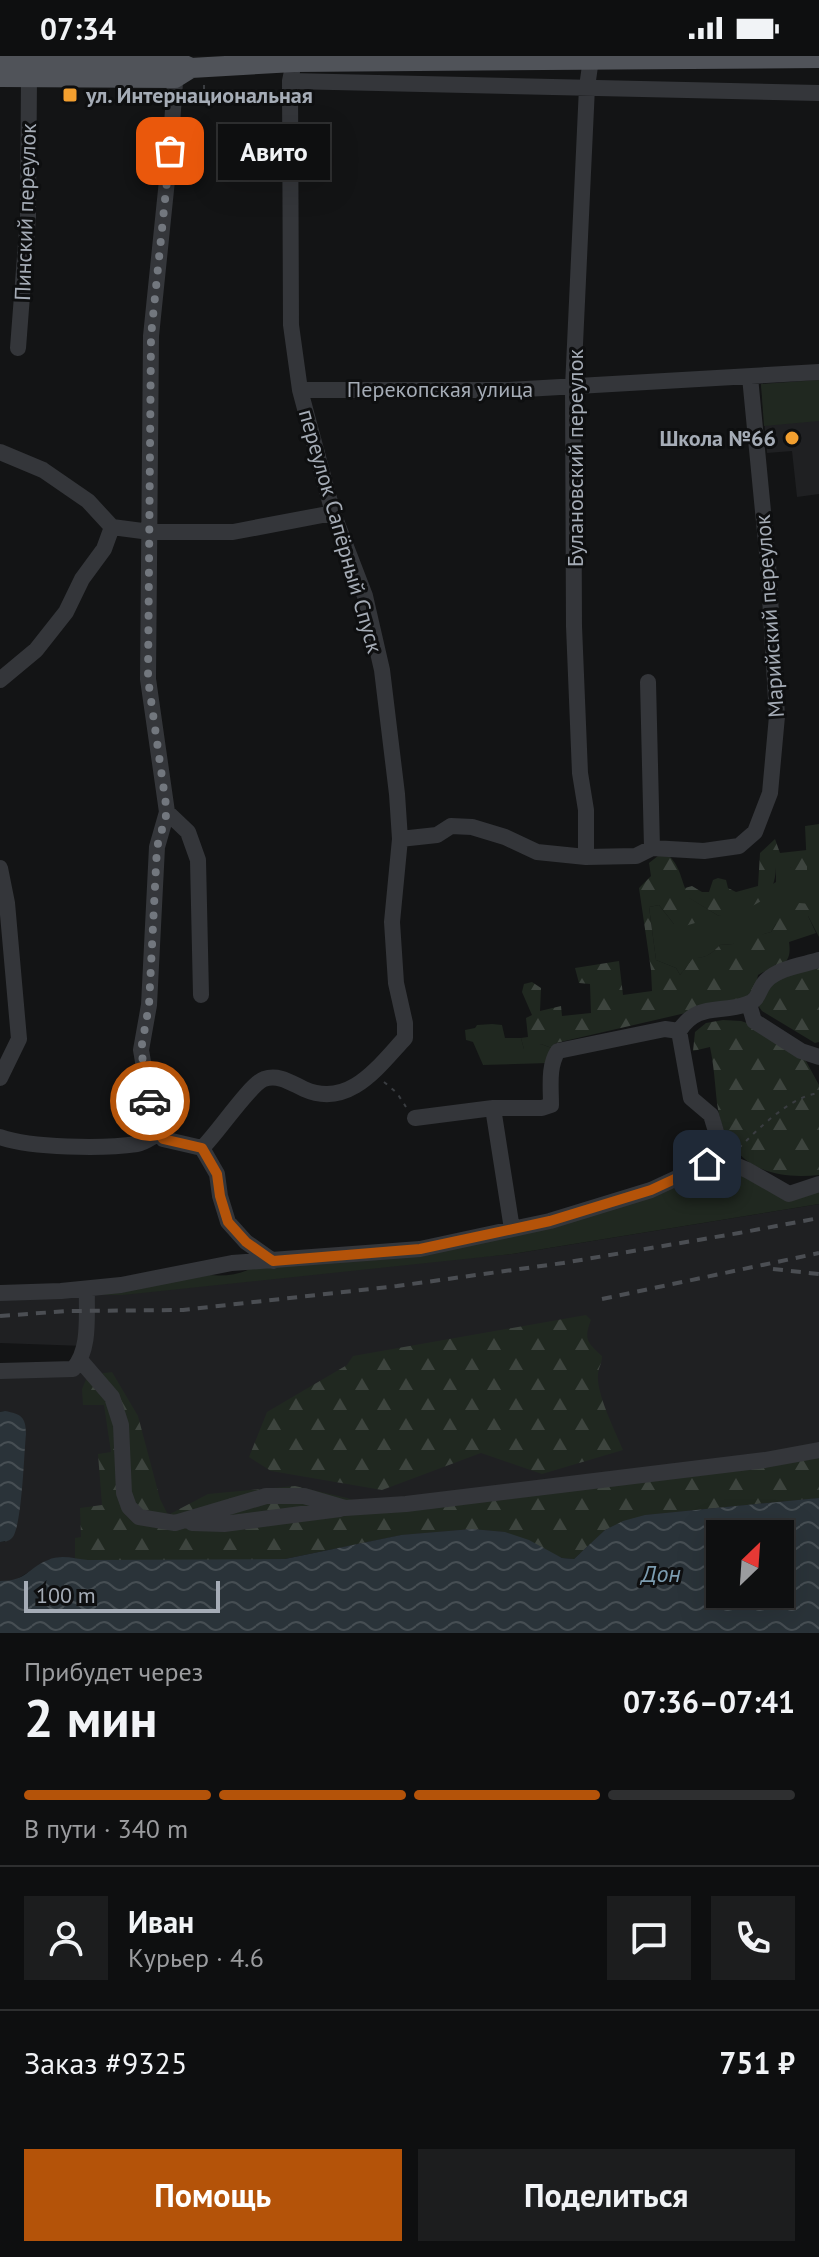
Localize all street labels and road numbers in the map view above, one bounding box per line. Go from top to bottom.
street label: Пинский переулок [8,122,42,301]
street label: Булановский переулок [561,349,589,567]
street label: Перекопская улица [347,375,533,403]
street label: переулок Сапёрный Спуск [293,406,389,657]
street label: Марийский переулок [748,513,790,719]

